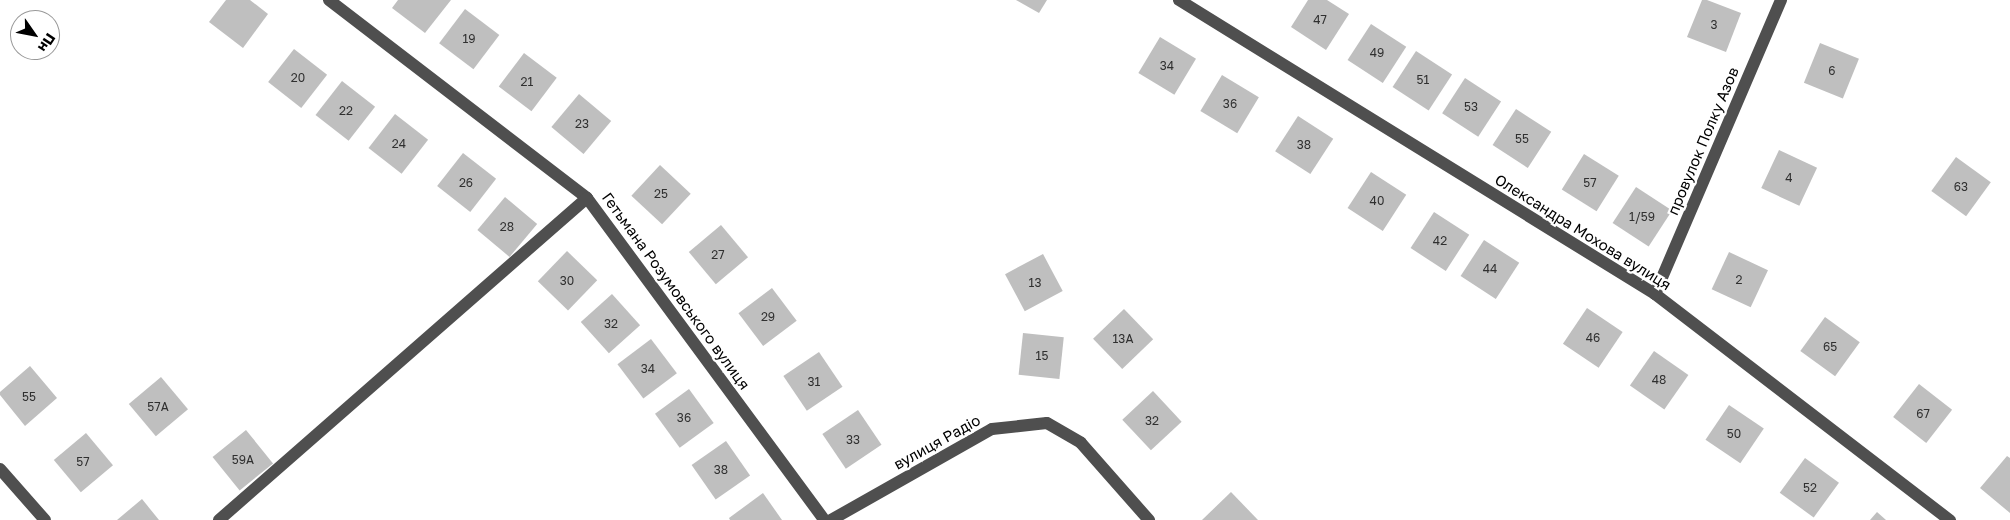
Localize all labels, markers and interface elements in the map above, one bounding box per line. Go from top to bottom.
north arrow [10,10,60,60]
house number: 47 [1313,13,1327,27]
house number: 3 [1710,18,1718,32]
text: Пн [35,30,59,56]
house number: 19 [462,32,476,46]
house number: 49 [1370,46,1384,60]
house number: 34 [1160,59,1174,73]
street label: провулок Полку Азов [1664,64,1742,218]
house number: 6 [1828,64,1836,78]
house number: 20 [291,71,305,85]
house number: 51 [1417,73,1429,87]
house number: 21 [521,75,533,89]
house number: 36 [1223,97,1237,111]
house number: 53 [1464,100,1478,114]
house number: 22 [339,104,353,118]
house number: 23 [575,117,589,131]
house number: 55 [1515,132,1529,146]
house number: 24 [392,137,406,151]
house number: 38 [1297,138,1311,152]
street label: Олександра Мохова вулиця [1492,170,1674,294]
house number: 4 [1785,171,1793,185]
house number: 26 [459,176,473,190]
house number: 57 [1583,176,1597,190]
house number: 63 [1954,180,1968,194]
house number: 25 [654,187,668,201]
street label: Гетьмана Розумовського вулиця [598,189,754,393]
house number: 40 [1370,194,1384,208]
house number: 1/59 [1629,210,1655,224]
house number: 28 [500,220,514,234]
house number: 42 [1433,234,1447,248]
house number: 27 [711,248,725,262]
house number: 44 [1483,262,1497,276]
house number: 2 [1736,273,1742,287]
house number: 30 [560,274,574,288]
house number: 13 [1029,276,1041,290]
house number: 29 [761,310,775,324]
house number: 32 [604,317,618,331]
house number: 46 [1586,331,1600,345]
house number: 13А [1113,332,1133,346]
house number: 65 [1823,340,1837,354]
house number: 15 [1036,349,1048,363]
house number: 34 [641,362,655,376]
house number: 48 [1652,373,1666,387]
house number: 31 [808,375,820,389]
house number: 55 [22,390,36,404]
house number: 57А [147,400,169,414]
house number: 67 [1916,407,1930,421]
house number: 36 [677,411,691,425]
street label: вулиця Радіо [891,411,983,473]
house number: 32 [1145,414,1159,428]
house number: 50 [1727,427,1741,441]
house number: 33 [846,433,860,447]
house number: 59А [232,453,254,467]
house number: 57 [76,455,90,469]
house number: 38 [714,463,728,477]
house number: 52 [1803,481,1817,495]

